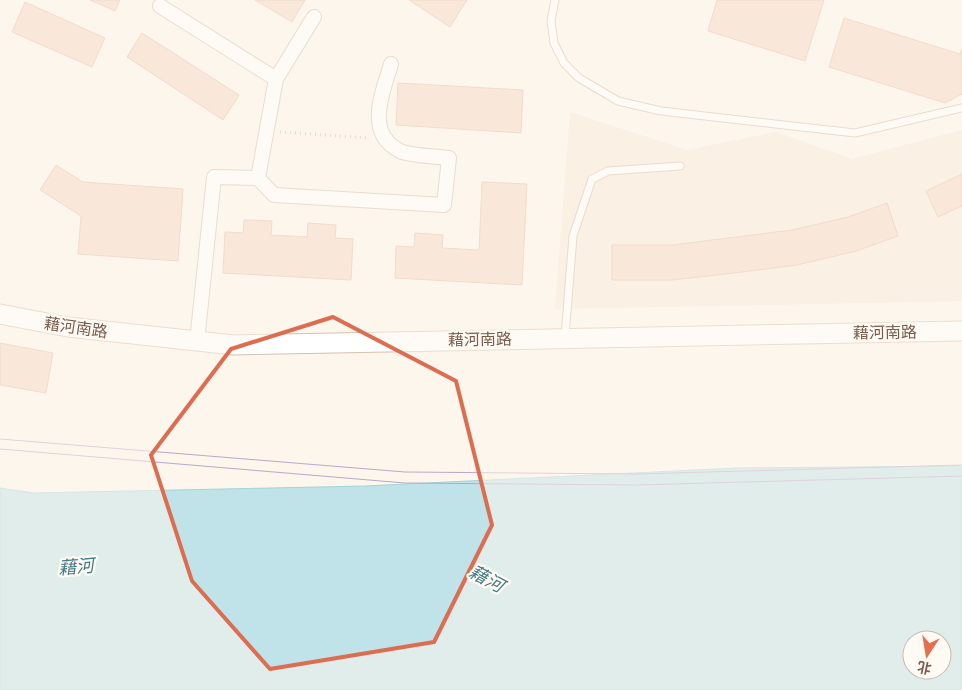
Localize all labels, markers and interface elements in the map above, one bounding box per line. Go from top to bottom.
street label: 藉河南路 [43,313,109,341]
street label: 藉河南路 [853,321,917,343]
street label: 藉河南路 [448,328,512,350]
water label: 藉河 [57,553,98,579]
water label: 藉河 [466,560,511,598]
north arrow [902,630,952,680]
text: 北 [916,658,933,678]

